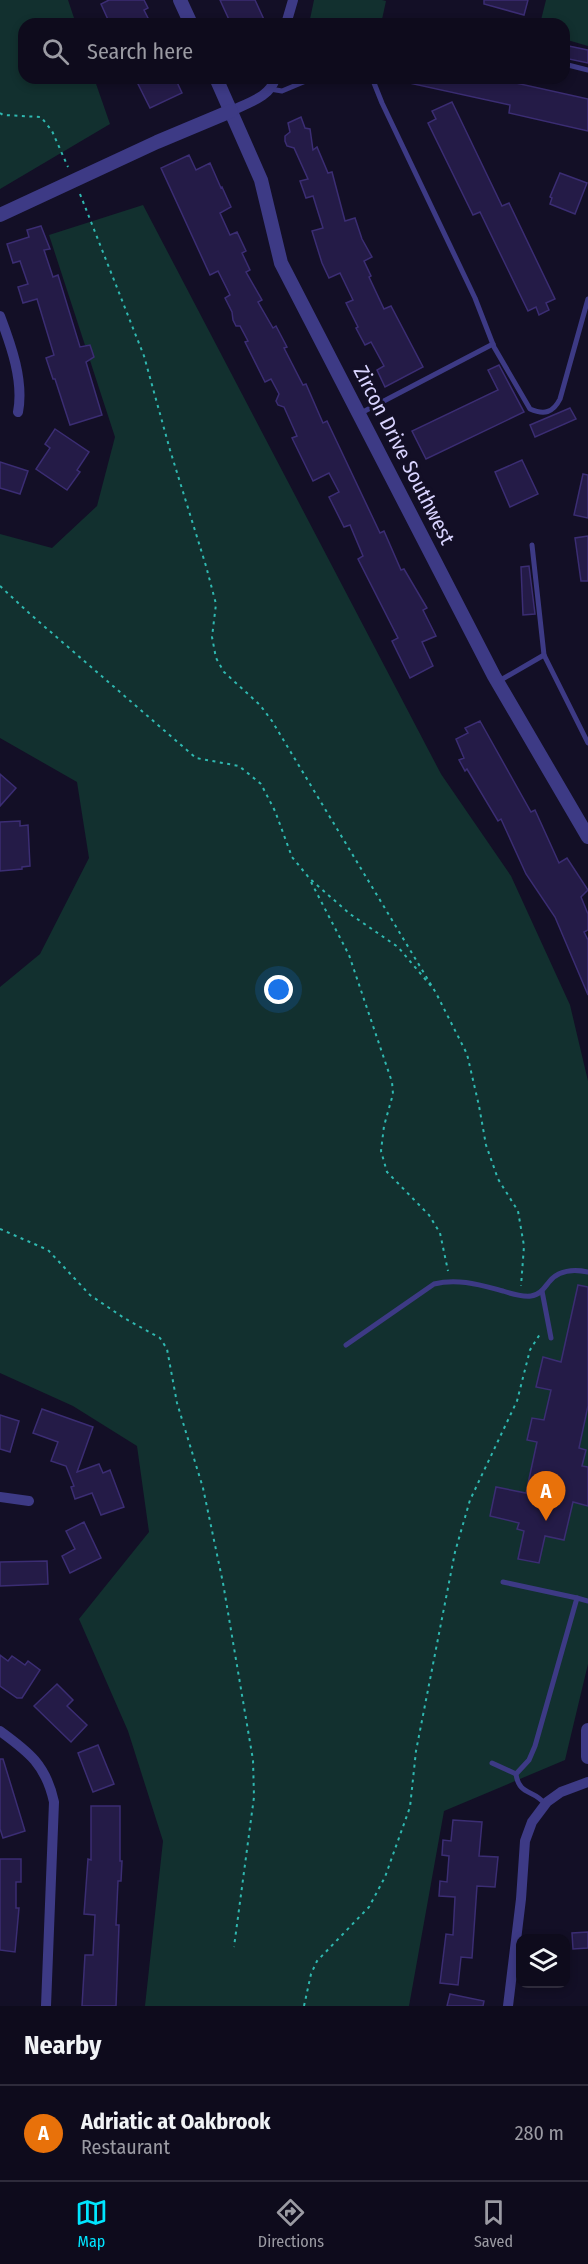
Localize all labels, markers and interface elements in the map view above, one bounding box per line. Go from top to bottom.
search box [18,18,570,84]
icon: search [39,35,72,68]
text: Search here [87,38,193,65]
street label: Zircon Drive Southwest [348,361,460,549]
your location [264,975,293,1004]
pin: A [526,1472,566,1521]
map controls [516,1934,570,1988]
button: layers [516,1934,570,1988]
text: Nearby [24,2030,101,2061]
text: Adriatic at Oakbrook [81,2108,270,2135]
text: A [38,2121,49,2145]
text: 280 m [515,2121,564,2145]
text: Restaurant [81,2135,170,2159]
tab: Map [75,2196,108,2251]
tab: Directions [258,2196,324,2251]
tab: Saved [474,2196,513,2251]

